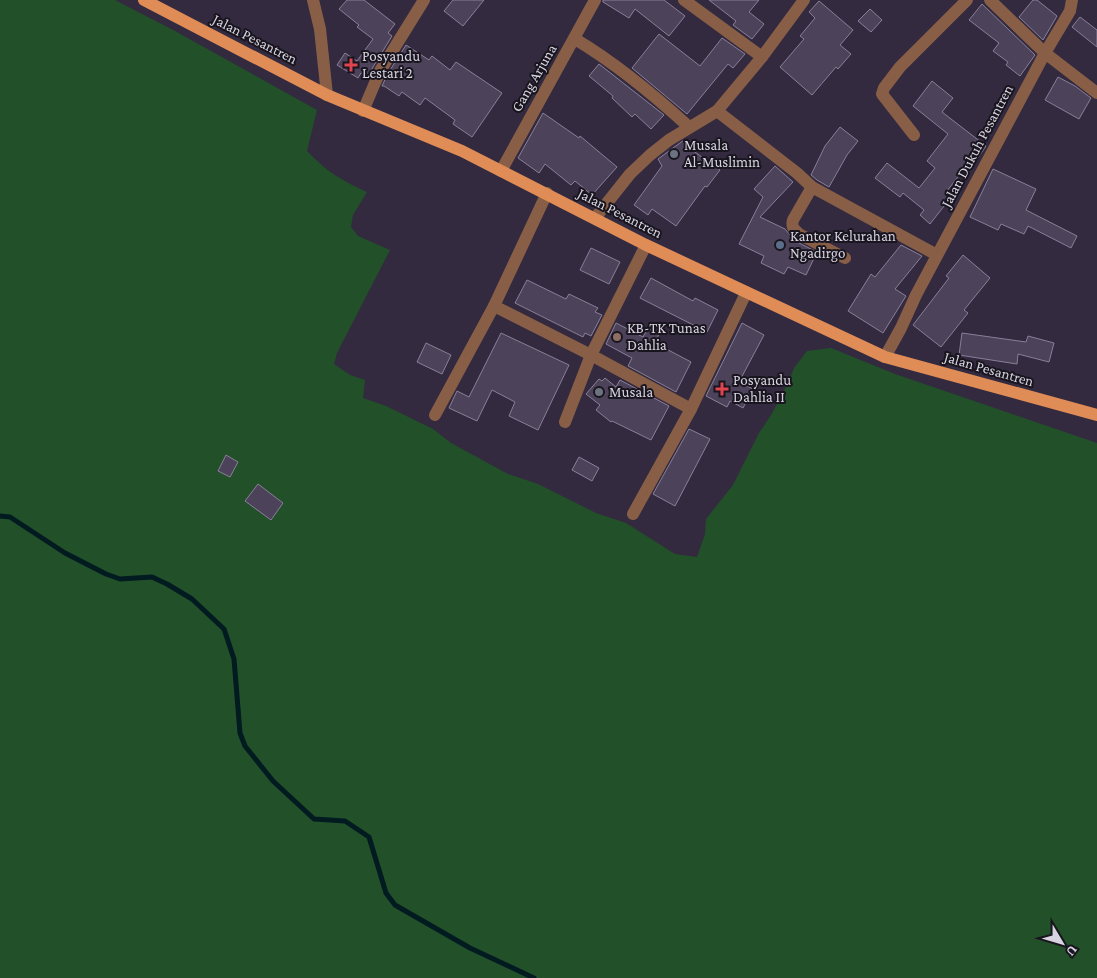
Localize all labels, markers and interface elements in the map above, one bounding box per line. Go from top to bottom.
street label: Jalan Pesantren [208,10,300,68]
street label: Gang Arjuna [508,41,561,115]
place label: Posyandu Lestari 2 [362,48,420,81]
marker: Posyandu Lestari 2 [344,58,358,72]
street label: Jalan Dukuh Pesantren [937,82,1017,212]
place label: Musala Al-Muslimin [684,137,760,170]
marker: Musala Al-Muslimin [668,148,680,160]
street label: Jalan Pesantren [573,184,665,242]
place label: Kantor Kelurahan Ngadirgo [790,228,896,262]
marker: Kantor Kelurahan Ngadirgo [774,239,786,251]
place label: KB-TK Tunas Dahlia [627,320,706,353]
marker: KB-TK Tunas Dahlia [611,331,623,343]
street label: Jalan Pesantren [940,348,1036,390]
place label: Posyandu Dahlia II [733,372,791,405]
marker: Posyandu Dahlia II [715,382,729,396]
place label: Musala [609,384,653,400]
marker: Musala [593,386,605,398]
north arrow [1037,918,1087,968]
text: U [1063,942,1082,960]

